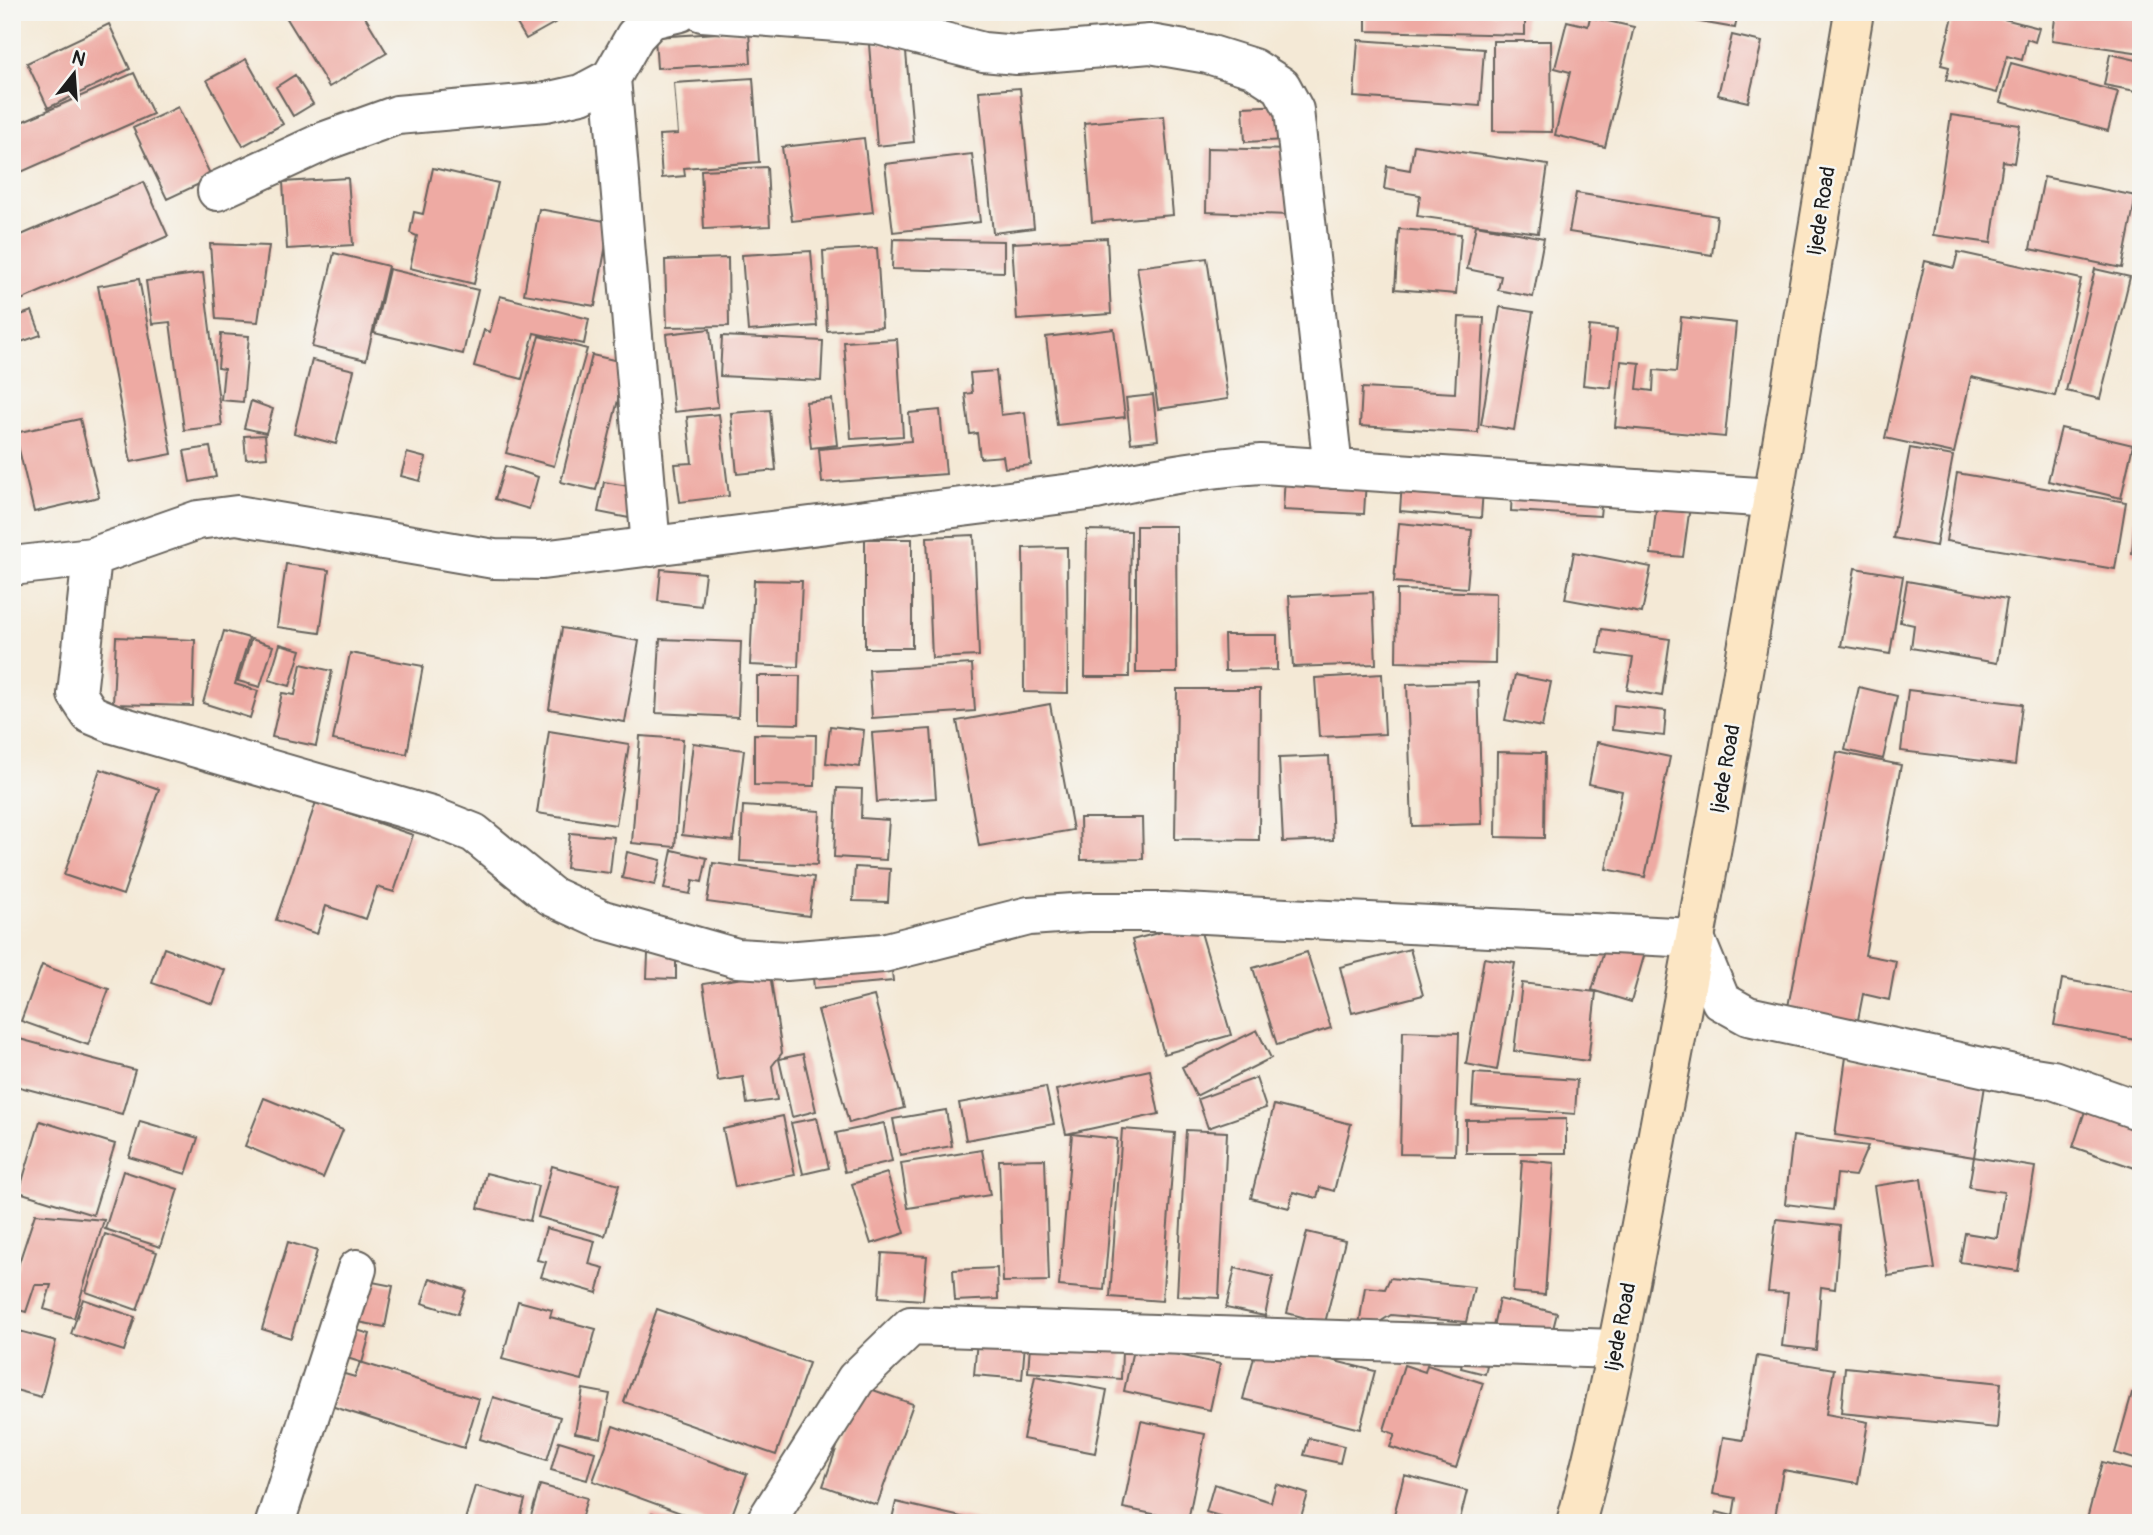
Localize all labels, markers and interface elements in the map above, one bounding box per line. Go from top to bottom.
north arrow [38,38,108,108]
text: N [69,45,88,72]
street label: Ijede Road [1801,165,1842,258]
street label: Ijede Road [1704,722,1747,816]
street label: Ijede Road [1599,1280,1642,1374]

